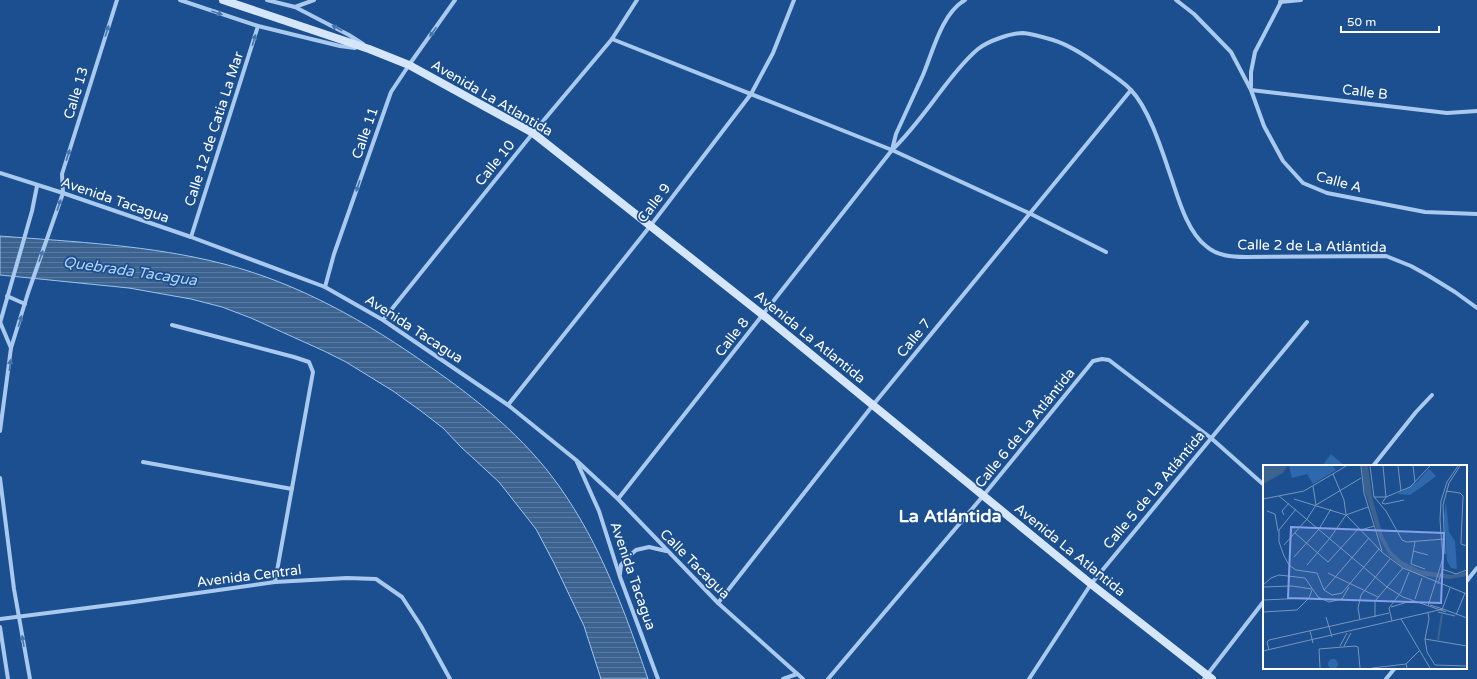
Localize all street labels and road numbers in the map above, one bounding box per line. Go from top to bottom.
street label: Calle 12 de Catia La Mar [181,49,247,209]
street label: Avenida La Atlantida [428,56,556,140]
street label: Calle 13 [60,65,92,121]
street label: Calle B [1341,81,1389,103]
street label: Calle 11 [348,105,382,161]
street label: Calle 10 [471,137,519,189]
street label: Calle A [1314,168,1364,196]
street label: Avenida Tacagua [59,174,171,226]
street label: Calle 9 [634,180,674,226]
street label: Calle 2 de La Atlántida [1237,236,1387,256]
street label: Avenida La Atlantida [751,287,869,387]
street label: Avenida Tacagua [362,291,466,367]
street label: Calle 8 [711,314,753,360]
street label: Calle 7 [893,315,935,361]
street label: Calle 6 de La Atlántida [971,365,1079,491]
street label: Calle 5 de La Atlántida [1100,427,1208,553]
street label: Avenida La Atlantida [1011,500,1129,600]
street label: Avenida Tacagua [607,520,659,632]
street label: Calle Tacagua [656,525,734,603]
street label: Avenida Central [196,561,302,591]

